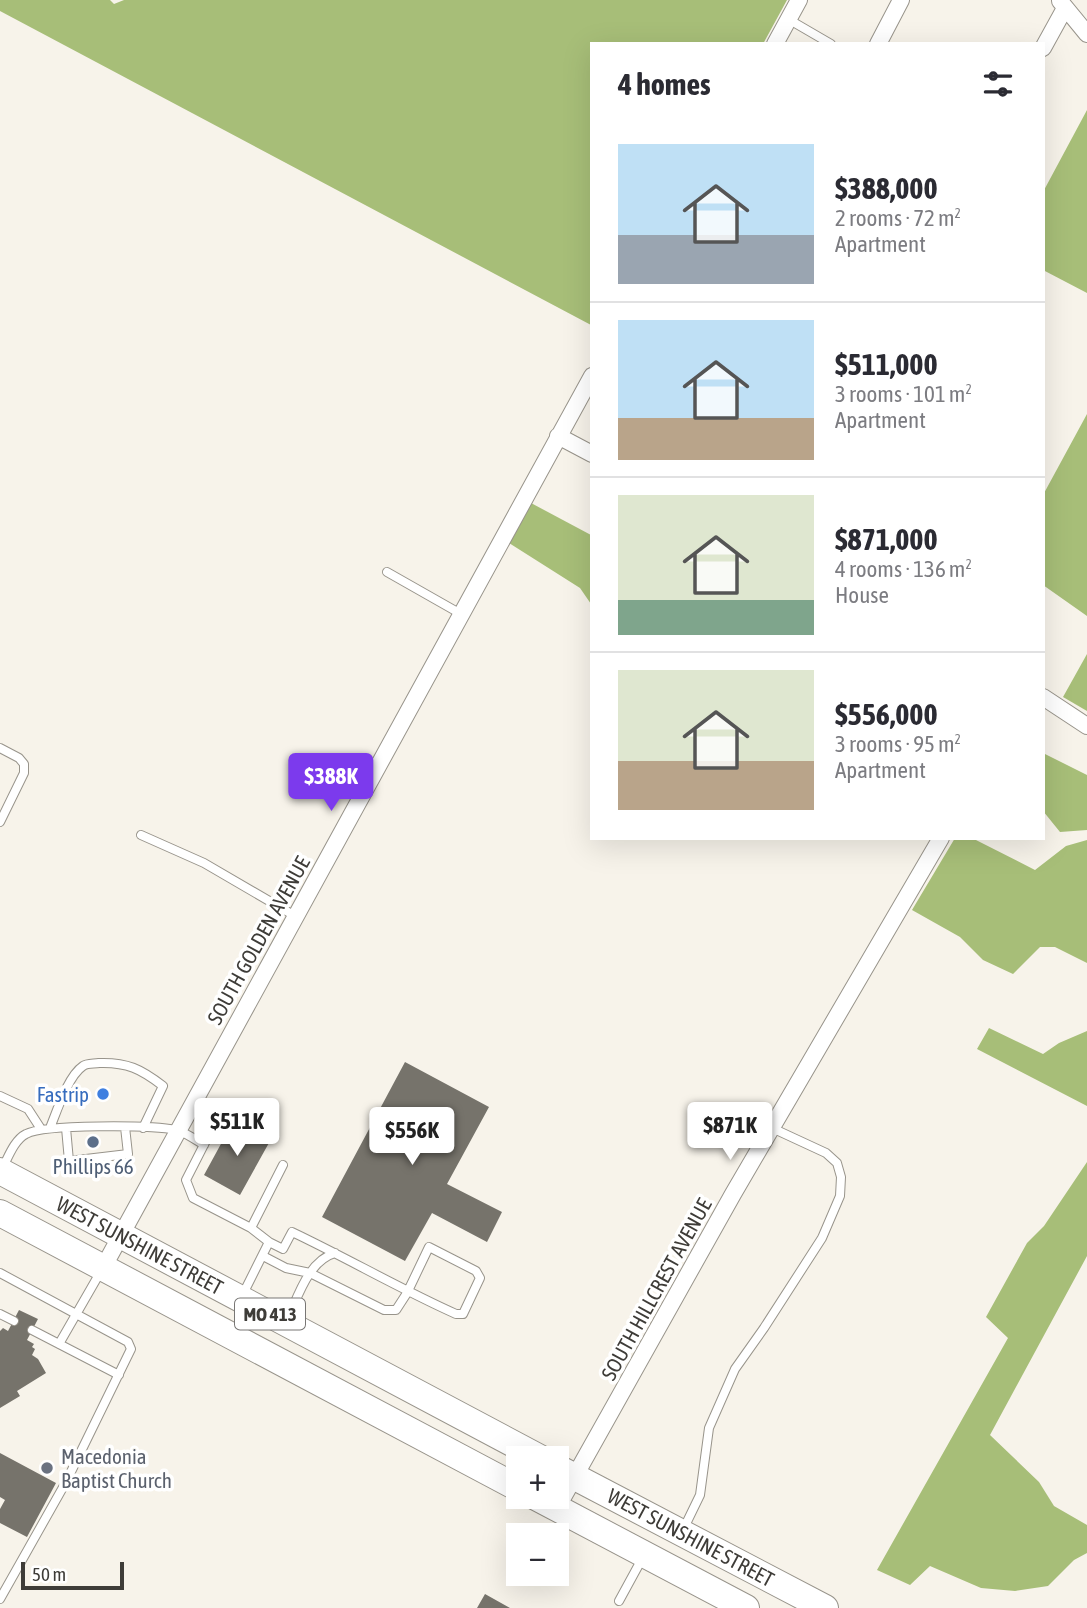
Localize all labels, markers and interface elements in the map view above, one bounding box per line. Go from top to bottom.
icon: filters [979,65,1017,103]
text: 4 homes [618,67,711,101]
text: $388,000 [835,171,938,205]
icon: home [674,172,758,256]
text: 2 rooms · 72 m² [835,205,961,231]
text: Apartment [835,231,926,257]
text: $511,000 [835,347,938,381]
icon: home [674,348,758,432]
text: 3 rooms · 101 m² [835,381,972,407]
text: Apartment [835,407,926,433]
text: $871,000 [835,522,938,556]
icon: home [674,523,758,607]
text: 4 rooms · 136 m² [835,556,972,582]
text: House [835,582,889,608]
text: $556,000 [835,697,938,731]
icon: home [674,698,758,782]
text: 3 rooms · 95 m² [835,731,961,757]
pin: $388K [282,754,380,813]
text: Apartment [835,757,926,783]
text: $388K [304,763,358,789]
street label: SOUTH GOLDEN AVENUE [202,852,314,1028]
place label: Fastrip [37,1082,89,1106]
marker: Fastrip [95,1086,111,1102]
pin: $511K [188,1098,286,1158]
pin: $871K [681,1102,779,1162]
text: $511K [210,1108,264,1134]
pin: $556K [363,1108,461,1167]
text: $871K [703,1112,757,1138]
text: $556K [385,1117,439,1143]
marker: Phillips 66 [85,1134,101,1150]
place label: Phillips 66 [52,1154,134,1178]
street label: WEST SUNSHINE STREET [53,1191,227,1299]
street label: SOUTH HILLCREST AVENUE [596,1194,716,1384]
road number: MO 413 [235,1298,305,1330]
place label: Macedonia Baptist Church [61,1444,172,1492]
map controls [506,1446,569,1586]
button: + [506,1446,569,1509]
marker: Macedonia Baptist Church [39,1460,55,1476]
street label: WEST SUNSHINE STREET [604,1483,778,1591]
button: − [506,1523,569,1586]
scale bar [21,1559,124,1591]
text: 50 m [32,1563,66,1585]

